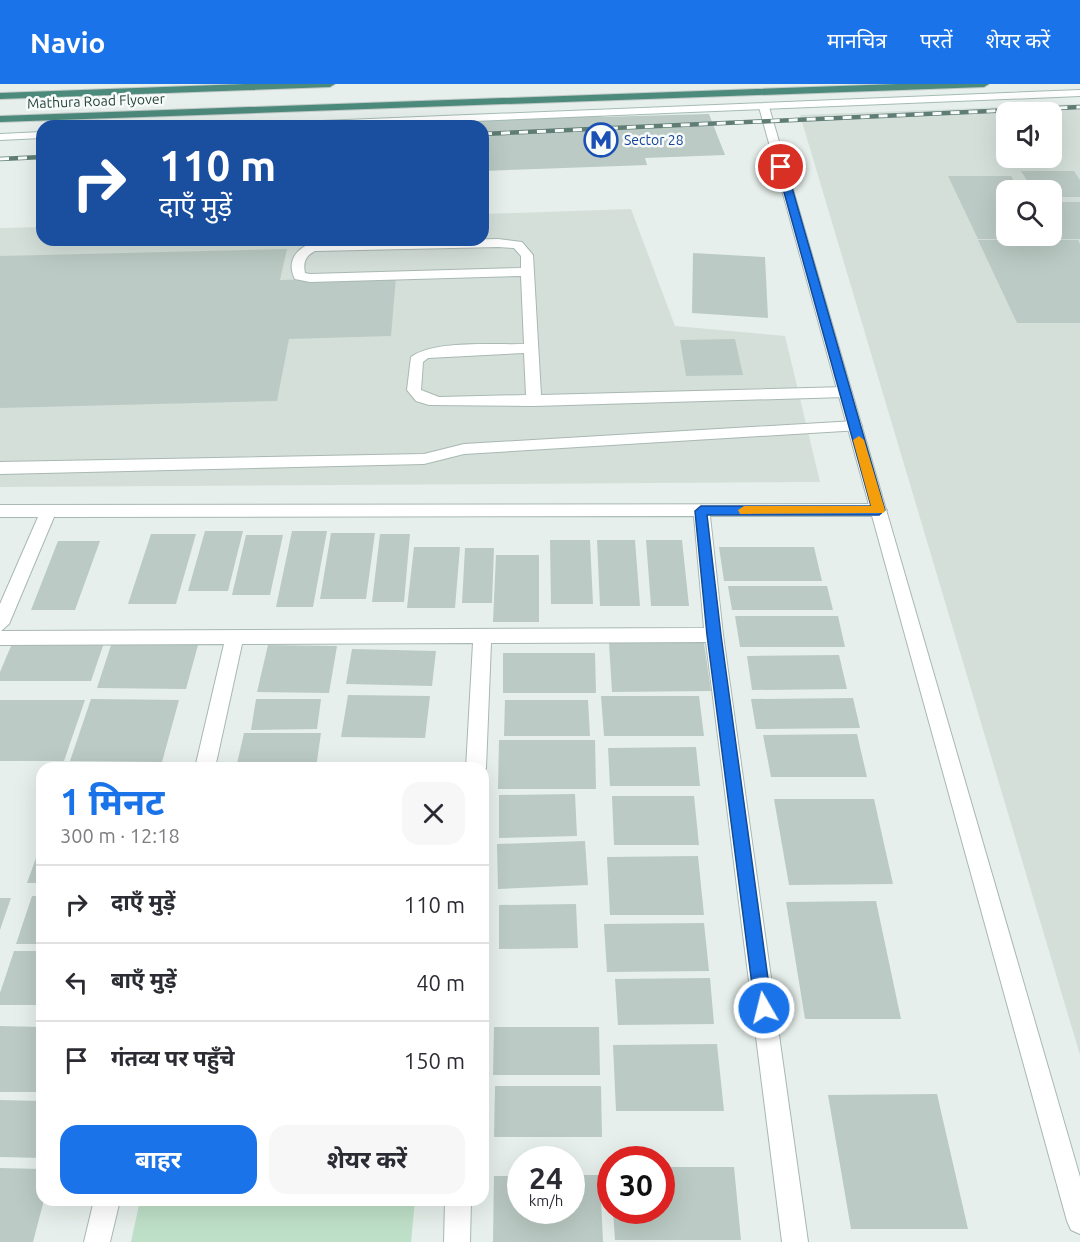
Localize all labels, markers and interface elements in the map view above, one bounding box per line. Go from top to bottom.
text: Navio [30,27,105,58]
text: मानचित्र [827,28,887,52]
text: परतें [920,28,952,52]
text: शेयर करें [985,28,1050,52]
street label: Mathura Road Flyover [27,91,166,111]
map controls [996,102,1062,246]
button: sound [996,102,1062,168]
metro station icon: Sector 28 [583,122,619,158]
place label: Sector 28 [624,132,684,148]
pin [755,141,806,192]
text: 110 m [159,142,276,189]
icon: right [60,144,138,222]
icon: arrive [764,150,797,183]
button: search [996,180,1062,246]
text: दाएँ मुड़ें [159,191,232,221]
text: 1 मिनट [60,781,164,822]
button: close [402,782,465,845]
text: 300 m · 12:18 [60,824,180,847]
icon: right [60,888,93,921]
text: दाएँ मुड़ें [111,889,175,914]
text: 110 m [404,892,465,917]
icon: left [60,966,93,999]
text: बाएँ मुड़ें [111,967,177,992]
text: 40 m [416,970,465,995]
position arrow [732,976,796,1040]
icon: arrive [60,1044,93,1077]
text: गंतव्य पर पहुँचे [111,1045,235,1070]
text: 150 m [404,1048,465,1073]
button: बाहर [60,1125,257,1194]
button: शेयर करें [269,1125,465,1194]
speed limit sign: 30 [597,1146,675,1224]
text: 24 [529,1161,563,1195]
text: km/h [529,1192,563,1209]

